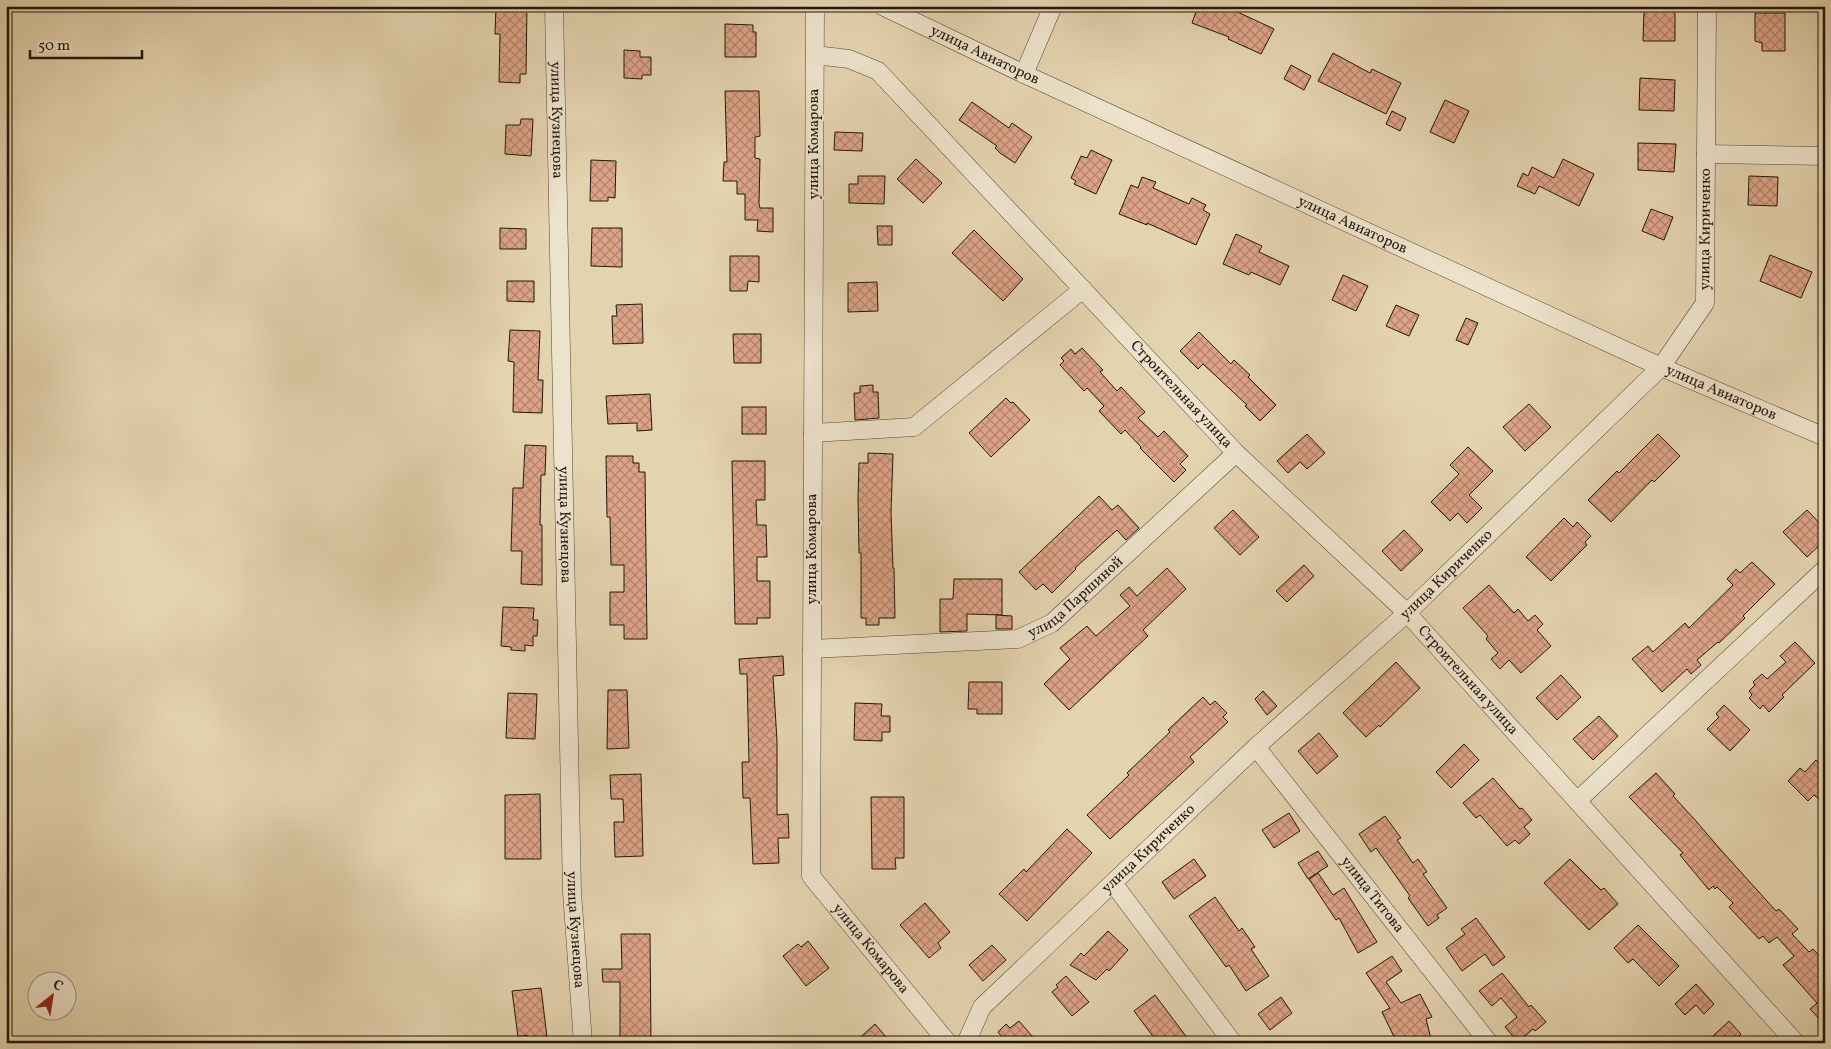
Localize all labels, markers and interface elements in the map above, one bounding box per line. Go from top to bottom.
street label: улица Авиаторов [927,20,1043,90]
scale bar [30,28,142,60]
text: 50 m [38,36,70,57]
street label: улица Кузнецова [545,61,568,179]
street label: улица Комарова [804,88,825,200]
street label: улица Кириченко [1695,168,1716,290]
street label: улица Авиаторов [1294,191,1411,259]
street label: Строительная улица [1125,336,1237,453]
street label: улица Авиаторов [1662,360,1780,426]
street label: улица Кузнецова [553,466,576,584]
street label: улица Комарова [802,493,823,605]
street label: улица Кириченко [1396,525,1498,625]
street label: улица Паршиной [1024,552,1128,643]
street label: Строительная улица [1413,621,1523,740]
street label: улица Кириченко [1097,799,1200,899]
street label: улица Титова [1336,852,1409,937]
street label: улица Кузнецова [561,871,589,989]
street label: улица Комарова [827,899,914,998]
north arrow [28,972,78,1022]
text: С [49,976,66,997]

